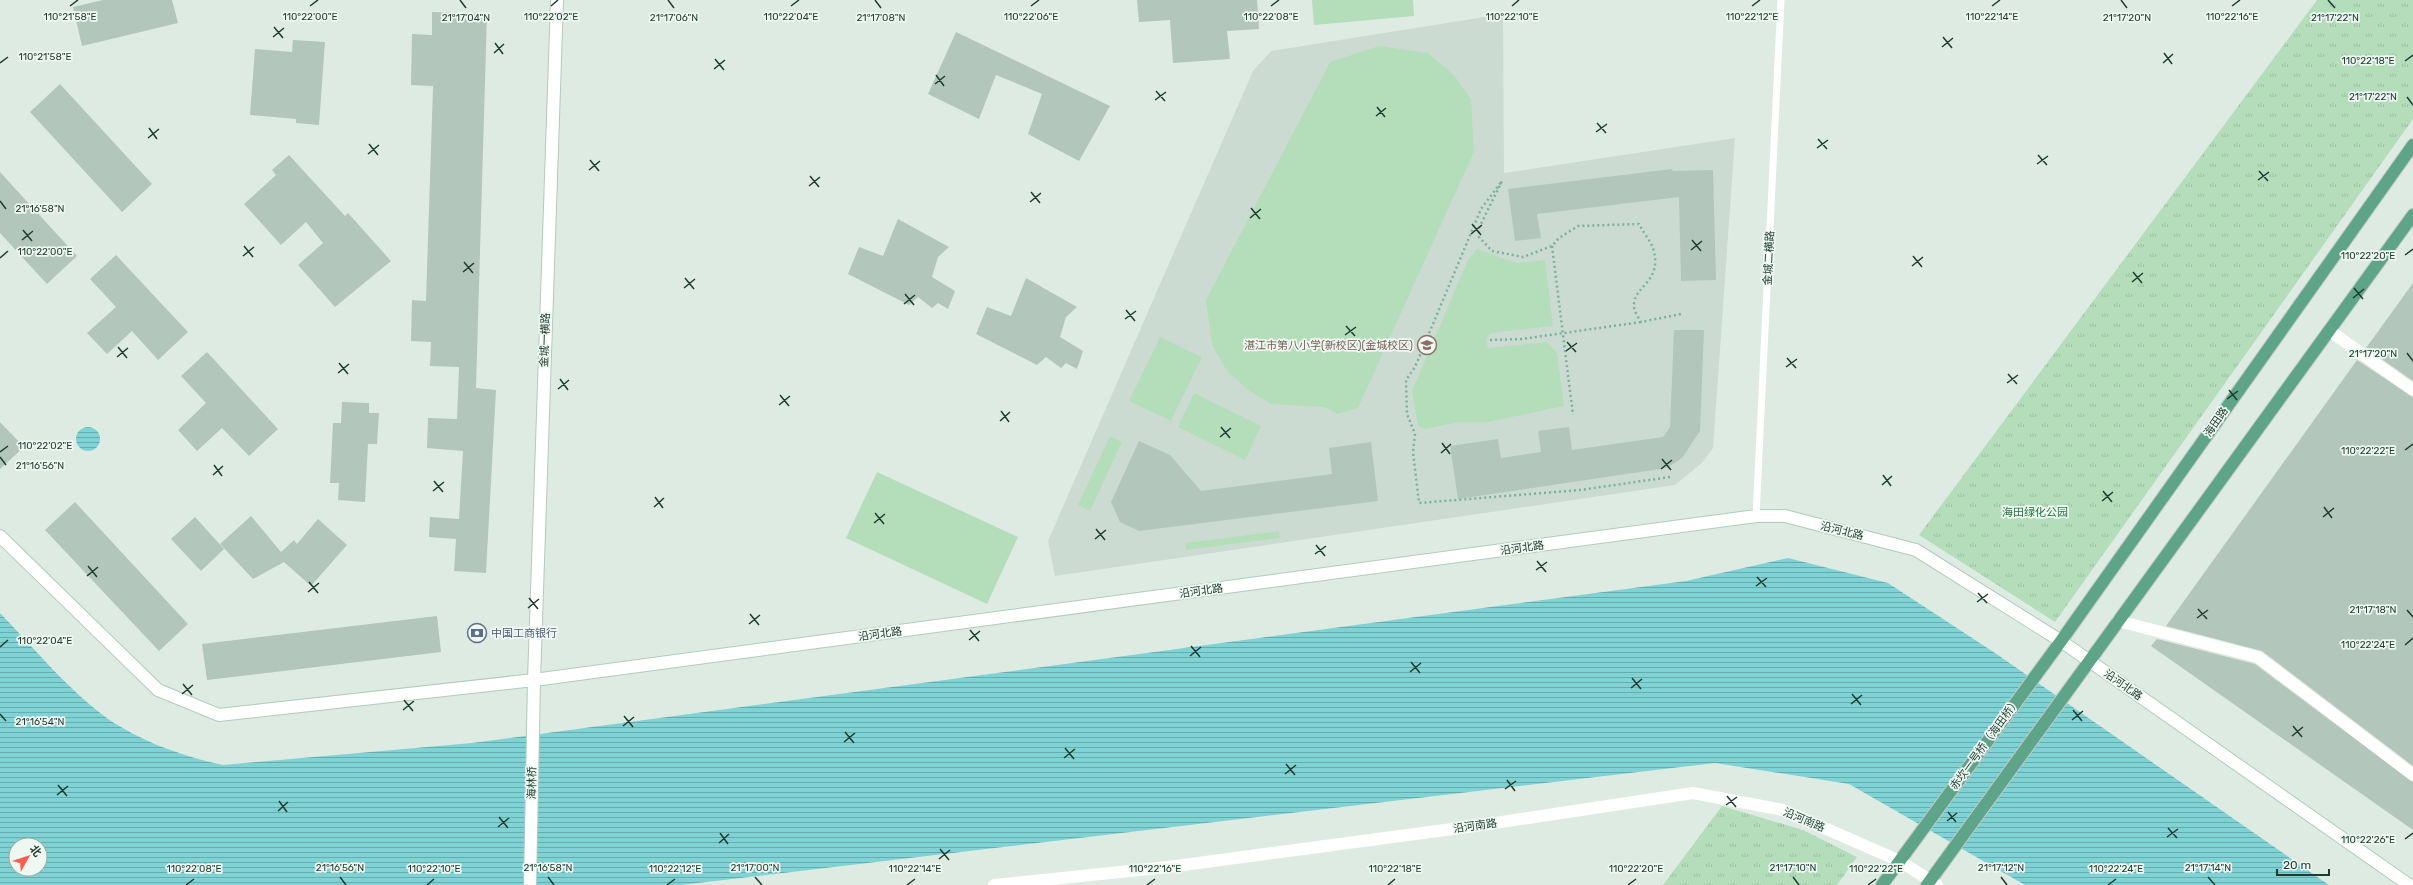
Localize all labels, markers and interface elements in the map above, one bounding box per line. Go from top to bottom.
text: 110°21'58"E [43,11,97,23]
text: 110°22'00"E [282,11,338,23]
text: 110°22'02"E [524,11,578,23]
text: 110°22'04"E [764,11,818,23]
text: 110°22'06"E [1004,11,1058,23]
text: 110°22'08"E [1243,11,1299,23]
text: 110°22'10"E [1485,11,1539,23]
text: 110°22'12"E [1726,11,1778,23]
text: 110°22'14"E [1966,11,2018,23]
text: 110°22'16"E [2206,11,2258,23]
text: 21°17'04"N [442,12,490,24]
text: 21°17'06"N [650,12,698,24]
text: 21°17'08"N [856,12,906,24]
text: 21°17'20"N [2103,12,2151,24]
text: 21°17'22"N [2311,12,2359,24]
text: 110°21'58"E [18,51,72,63]
text: 110°22'18"E [2341,55,2395,67]
text: 21°17'22"N [2349,91,2397,103]
text: 21°16'58"N [15,203,65,215]
street label: 金城二横路 [1761,230,1777,286]
text: 110°22'00"E [17,246,73,258]
text: 110°22'20"E [2341,250,2395,262]
street label: 金城一横路 [538,312,552,368]
school or university icon: 湛江市第八小学(新校区)(金城校区) [1416,334,1438,356]
place label: 湛江市第八小学(新校区)(金城校区) [1244,339,1413,352]
text: 21°17'20"N [2349,348,2397,360]
street label: 海田路 [2201,405,2231,439]
text: 110°22'02"E [18,440,72,452]
text: 110°22'22"E [2341,445,2395,457]
text: 21°16'56"N [16,460,64,472]
park label: 海田绿化公园 [2002,506,2068,519]
street label: 沿河北路 [1819,519,1865,543]
street label: 沿河北路 [1499,539,1545,557]
street label: 沿河北路 [1178,582,1224,600]
text: 21°17'18"N [2350,604,2397,616]
bank icon: 中国工商银行 [466,622,488,644]
street label: 沿河北路 [857,625,903,643]
place label: 中国工商银行 [491,627,557,640]
text: 110°22'04"E [18,635,72,647]
text: 110°22'24"E [2341,639,2395,651]
street label: 沿河北路 [2101,667,2145,703]
street label: 赤坎一号桥（海田桥） [1947,696,2023,792]
text: 21°16'54"N [16,716,64,728]
street label: 海林桥 [525,766,539,800]
street label: 沿河南路 [1781,805,1827,835]
street label: 沿河南路 [1452,817,1498,835]
text: 110°22'26"E [2341,834,2395,846]
north arrow [8,837,48,877]
text: 北 [27,843,44,859]
scale bar [2277,851,2329,877]
text: 20 m [2283,858,2311,872]
text: 21°16'56"N [316,862,364,874]
text: 21°16'58"N [523,862,573,874]
text: 21°17'00"N [730,862,780,874]
text: 21°17'10"N [1770,862,1817,874]
text: 21°17'12"N [1978,862,2024,874]
text: 21°17'14"N [2185,862,2231,874]
text: 110°22'08"E [166,863,222,875]
text: 110°22'10"E [407,863,461,875]
text: 110°22'12"E [649,863,701,875]
text: 110°22'14"E [889,863,941,875]
text: 110°22'16"E [1129,863,1181,875]
text: 110°22'18"E [1368,863,1422,875]
text: 110°22'20"E [1609,863,1663,875]
text: 110°22'22"E [1849,863,1903,875]
text: 110°22'24"E [2089,863,2143,875]

